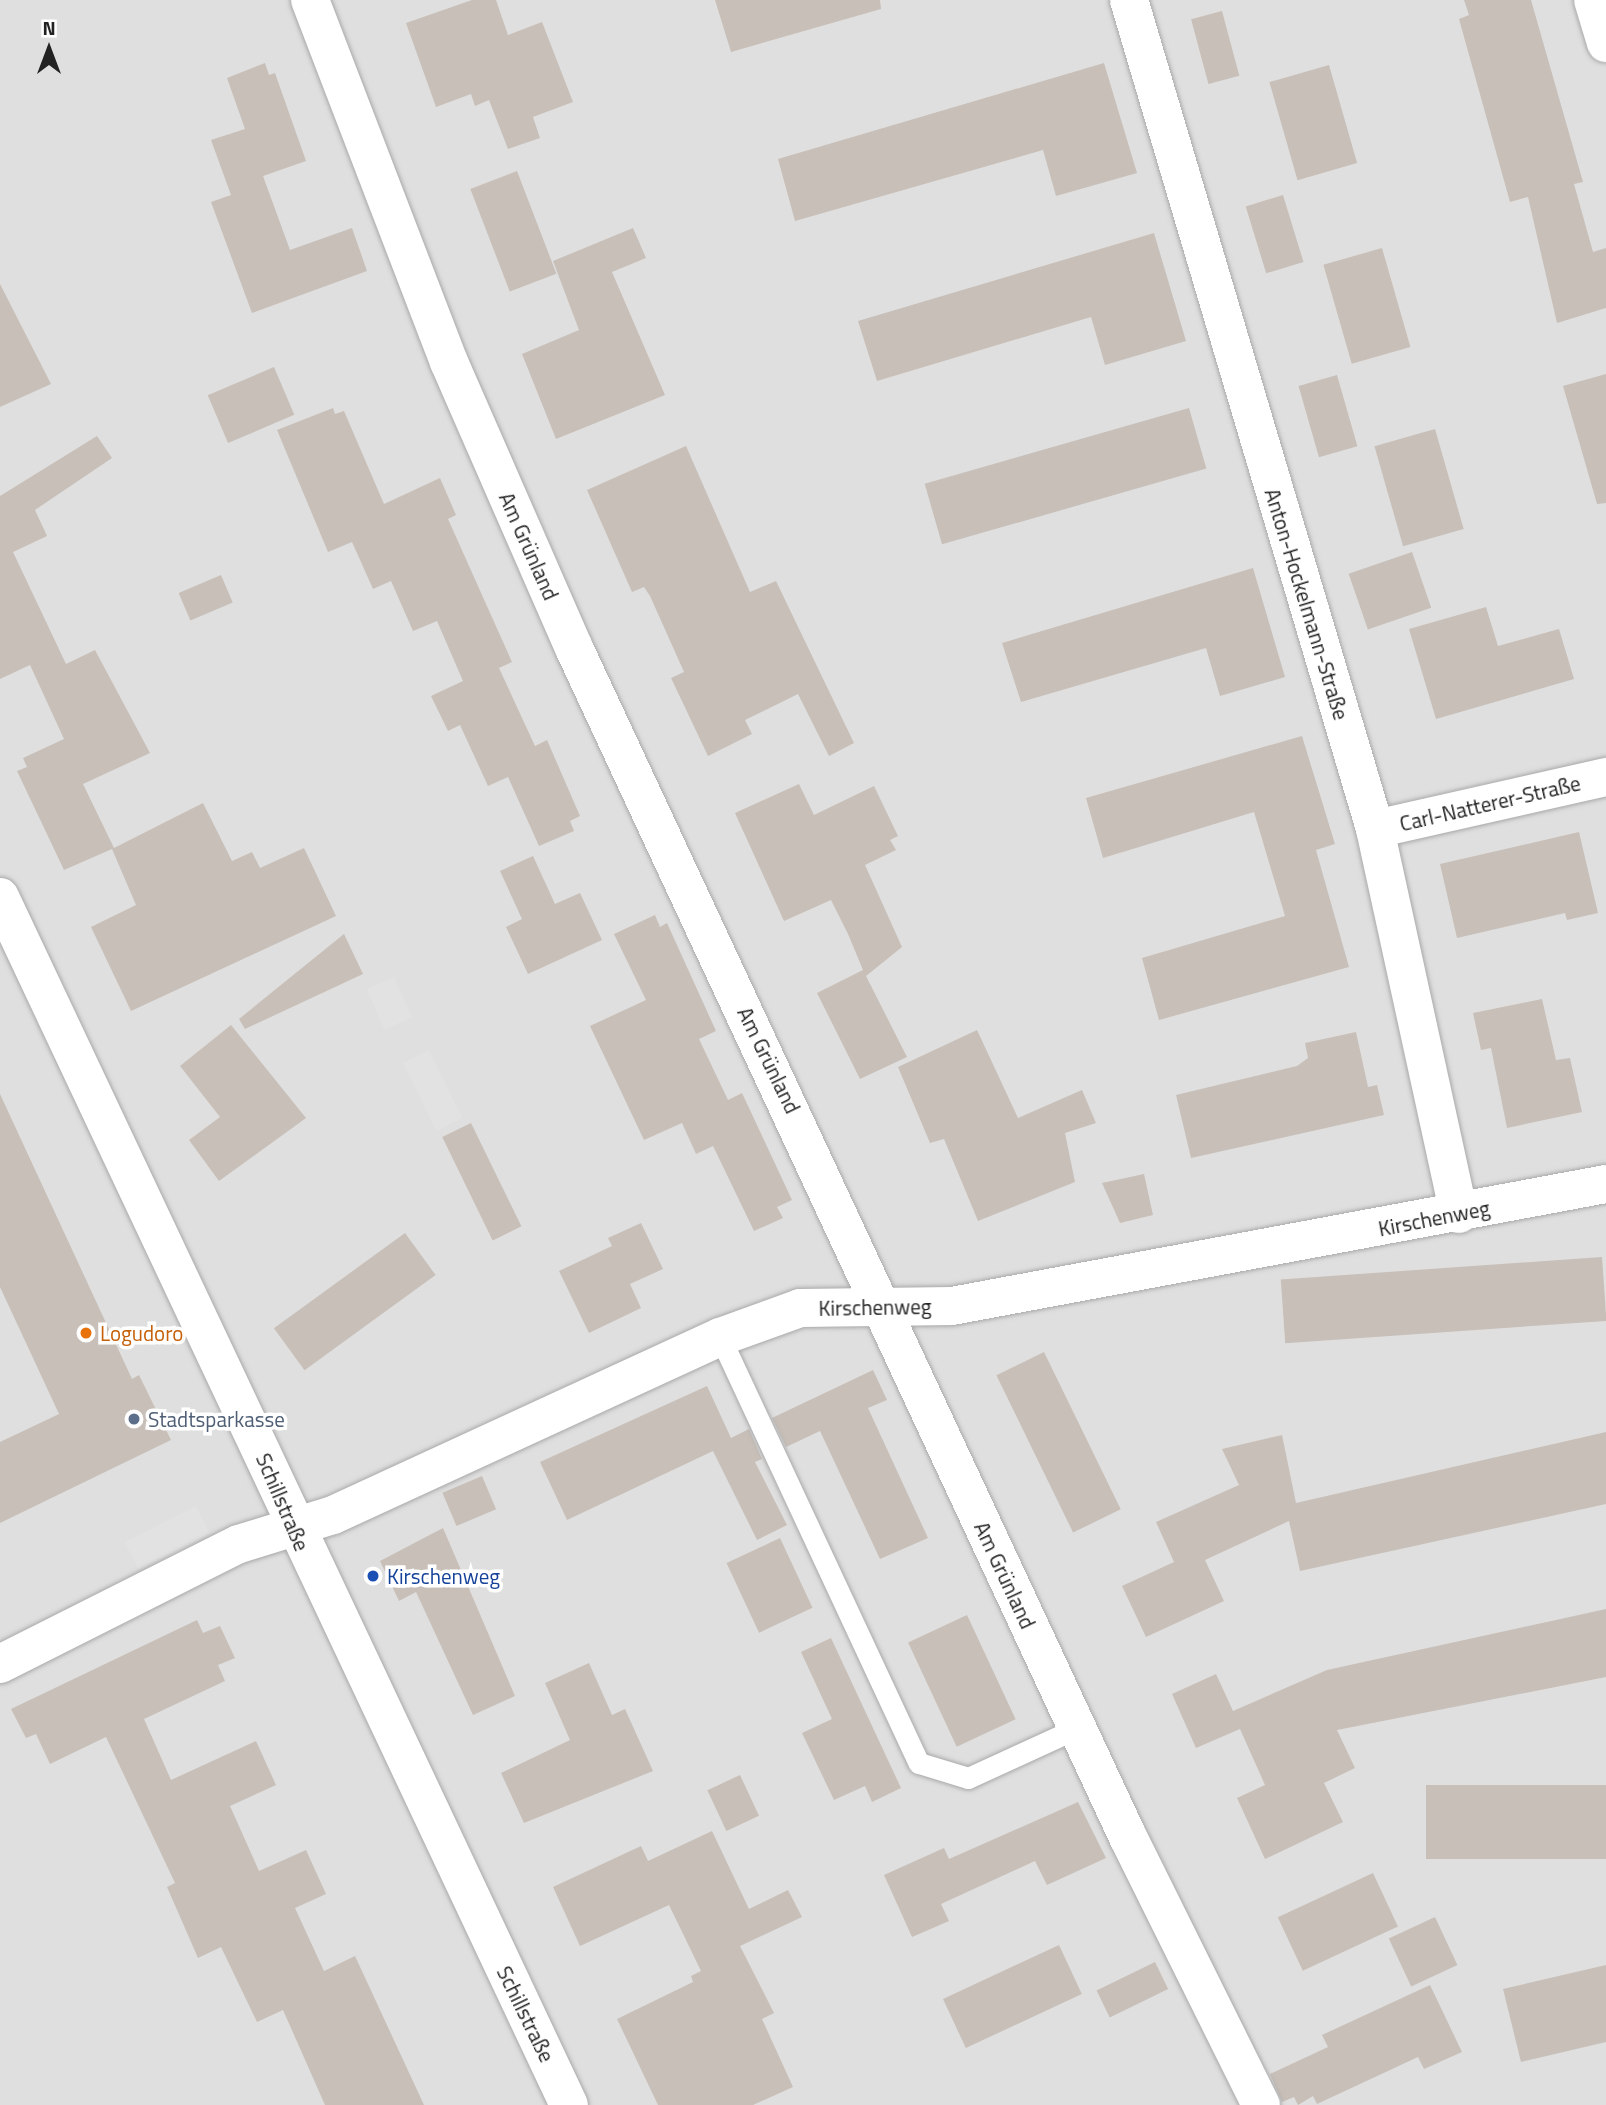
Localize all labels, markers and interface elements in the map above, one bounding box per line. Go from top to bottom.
text: N [42,13,56,42]
north arrow [14,14,84,84]
street label: Anton-Hockelmann-Straße [1260,485,1354,723]
street label: Am Grünland [494,488,564,604]
street label: Carl-Natterer-Straße [1397,770,1583,836]
street label: Am Grünland [732,1003,806,1117]
street label: Kirschenweg [1376,1195,1492,1241]
street label: Kirschenweg [818,1293,932,1321]
place label: Logudoro [100,1320,183,1346]
marker: Logudoro [78,1325,94,1341]
place label: Stadtsparkasse [148,1406,285,1432]
marker: Stadtsparkasse [126,1411,142,1427]
street label: Schillstraße [251,1449,315,1555]
street label: Am Grünland [969,1518,1041,1632]
place label: Kirschenweg [387,1563,500,1589]
marker: Kirschenweg [365,1568,381,1584]
street label: Schillstraße [492,1962,560,2066]

